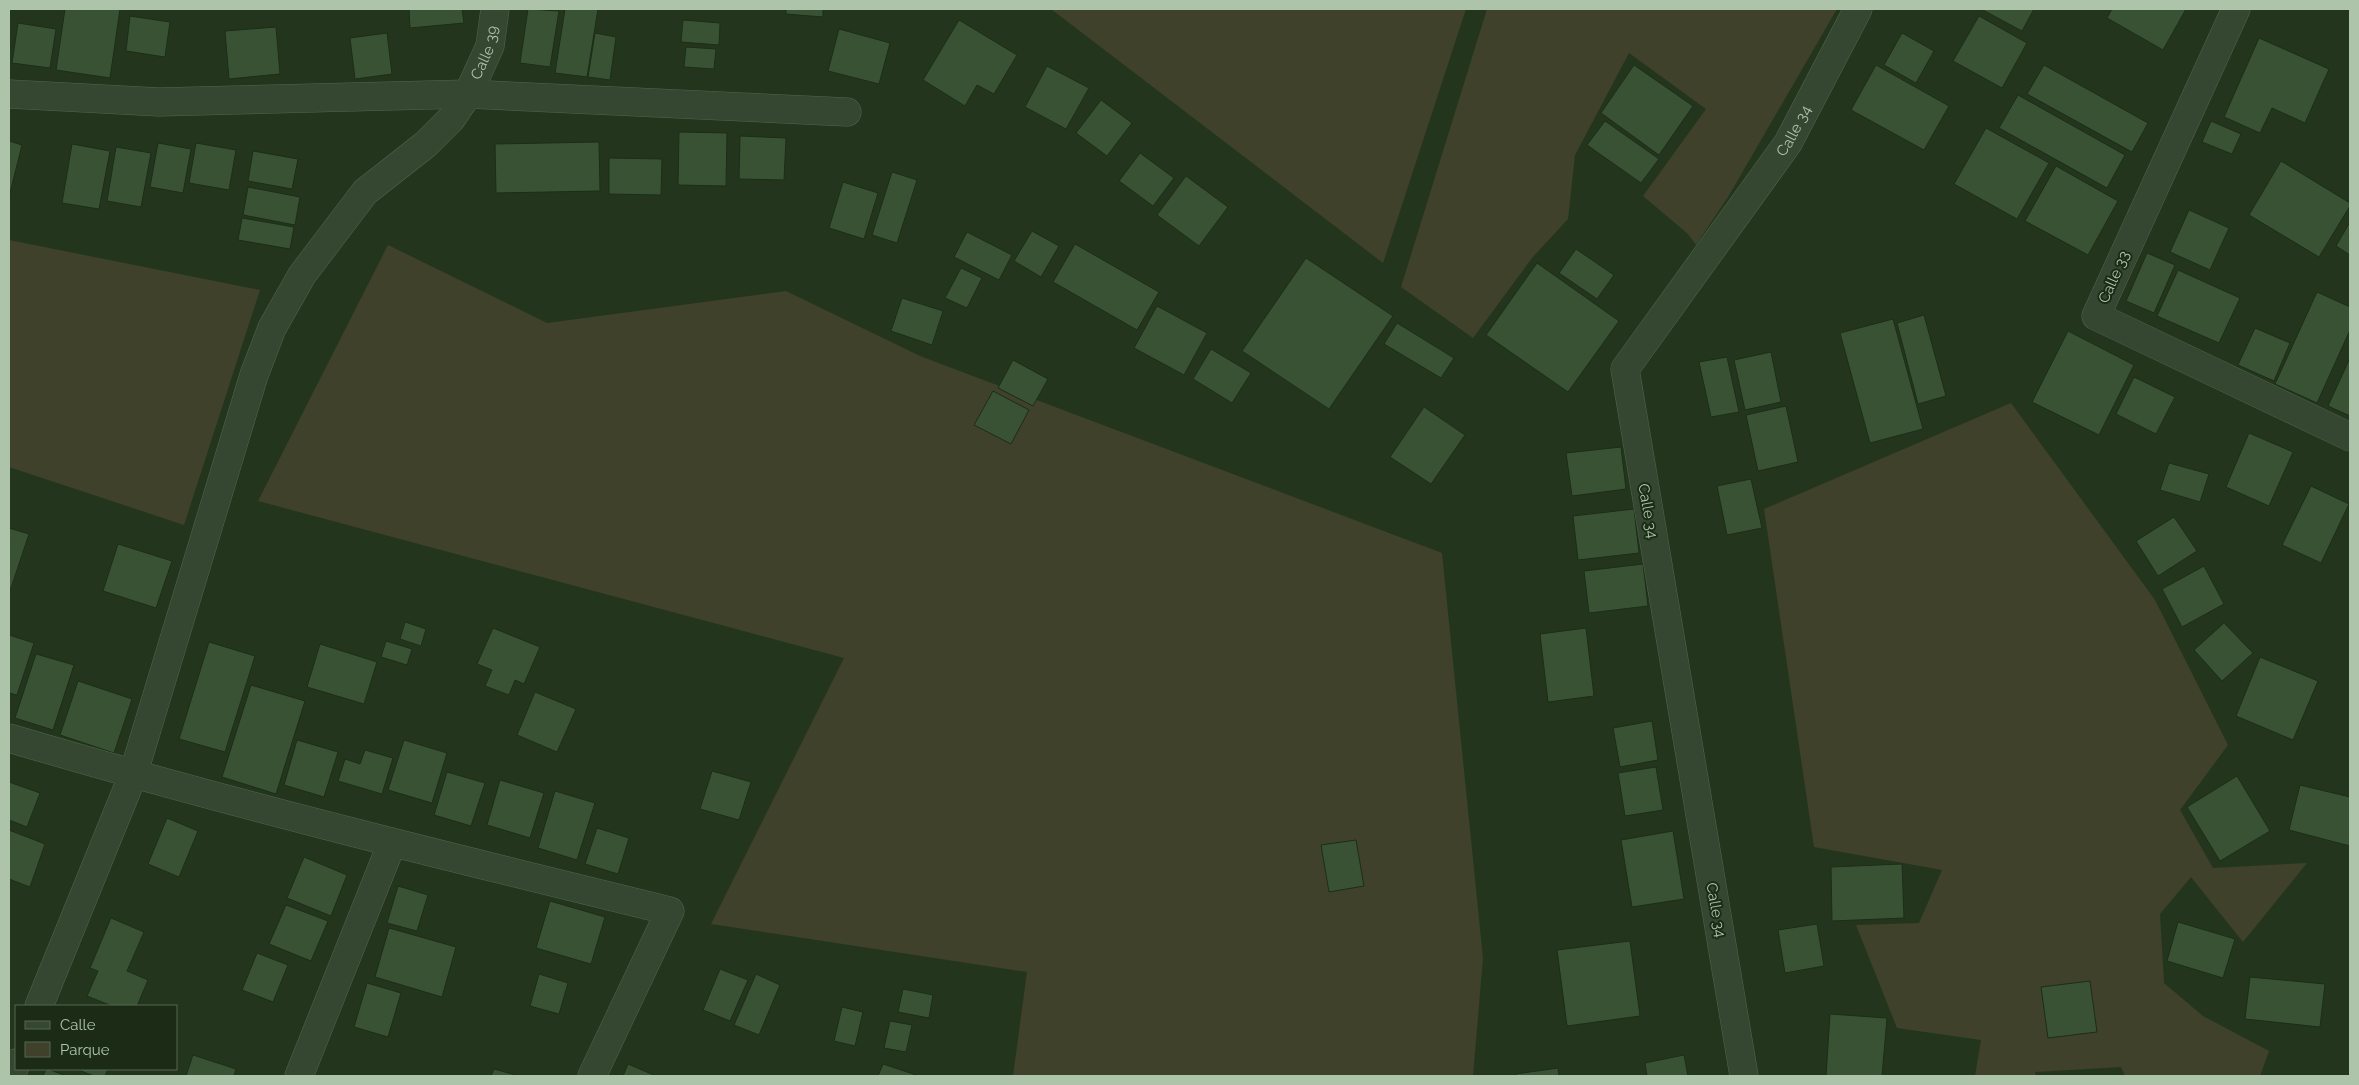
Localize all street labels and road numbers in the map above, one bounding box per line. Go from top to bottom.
street label: Calle 39 [467,24,502,82]
street label: Calle 34 [1772,102,1815,160]
street label: Calle 33 [2095,248,2133,306]
street label: Calle 34 [1634,482,1662,540]
street label: Calle 34 [1702,881,1730,939]

